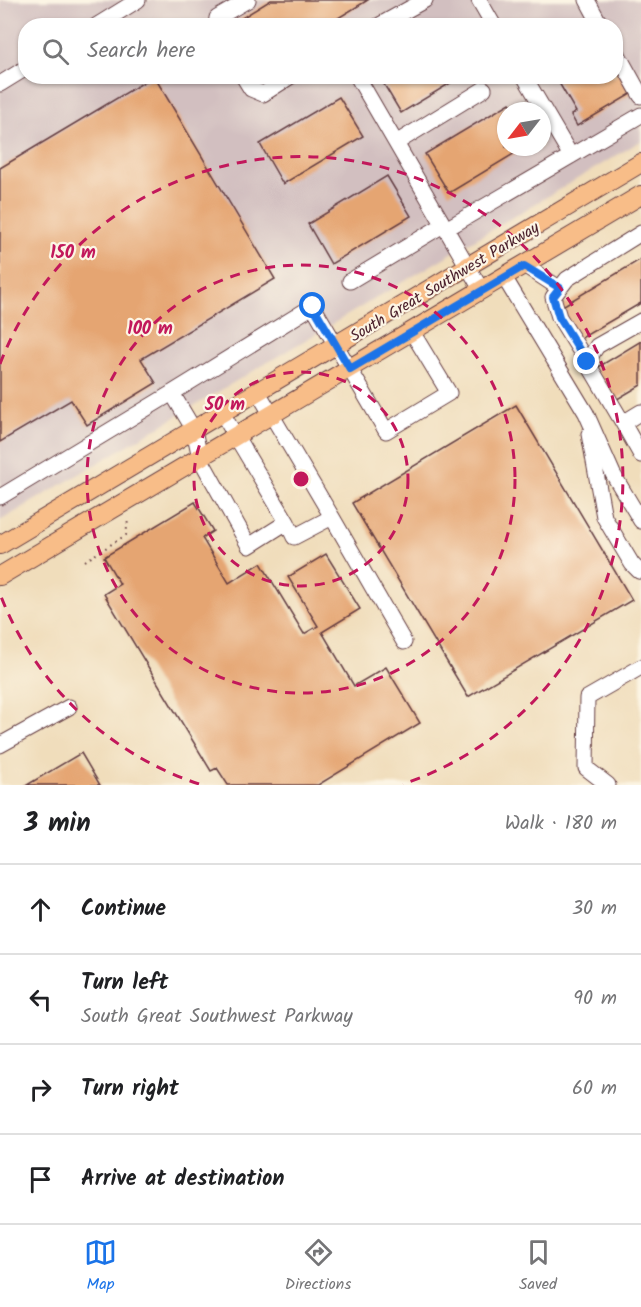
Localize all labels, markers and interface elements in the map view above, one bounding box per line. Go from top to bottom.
search box [18,18,623,84]
text: Search here [87,34,195,69]
icon: search [39,35,72,68]
north arrow [497,102,551,156]
street label: South Great Southwest Parkway [345,215,545,349]
text: 150 m [50,239,96,268]
route start [299,292,325,318]
text: 100 m [127,315,173,344]
route end [573,348,599,374]
text: 50 m [204,391,245,420]
centre of rings [291,469,311,489]
text: 3 min [24,803,91,845]
text: Walk · 180 m [505,808,617,840]
text: Continue [81,892,166,927]
icon: ahead [24,893,57,926]
text: 30 m [572,893,617,925]
text: Turn left [81,966,168,1001]
icon: left [24,983,57,1016]
text: 90 m [573,983,617,1015]
text: South Great Southwest Parkway [81,1001,353,1033]
text: Turn right [81,1072,179,1107]
icon: right [24,1073,57,1106]
text: 60 m [572,1073,617,1105]
text: Arrive at destination [81,1162,284,1197]
icon: arrive [24,1163,57,1196]
tab: Map [84,1236,117,1297]
tab: Directions [285,1236,351,1297]
tab: Saved [519,1236,557,1297]

